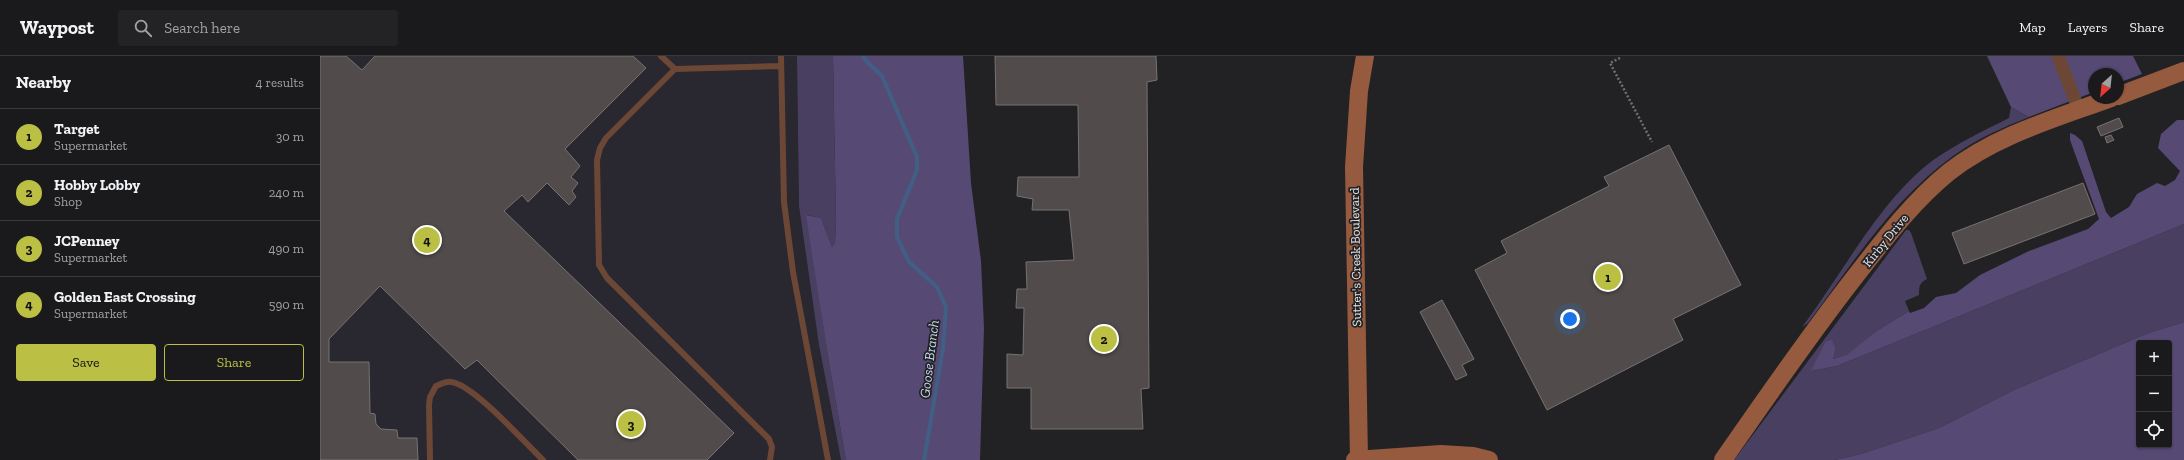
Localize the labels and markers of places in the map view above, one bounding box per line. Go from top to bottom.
pin: 4 [414,225,440,255]
pin: 1 [1595,262,1621,292]
pin: 2 [1091,324,1117,354]
pin: 3 [618,409,644,439]

